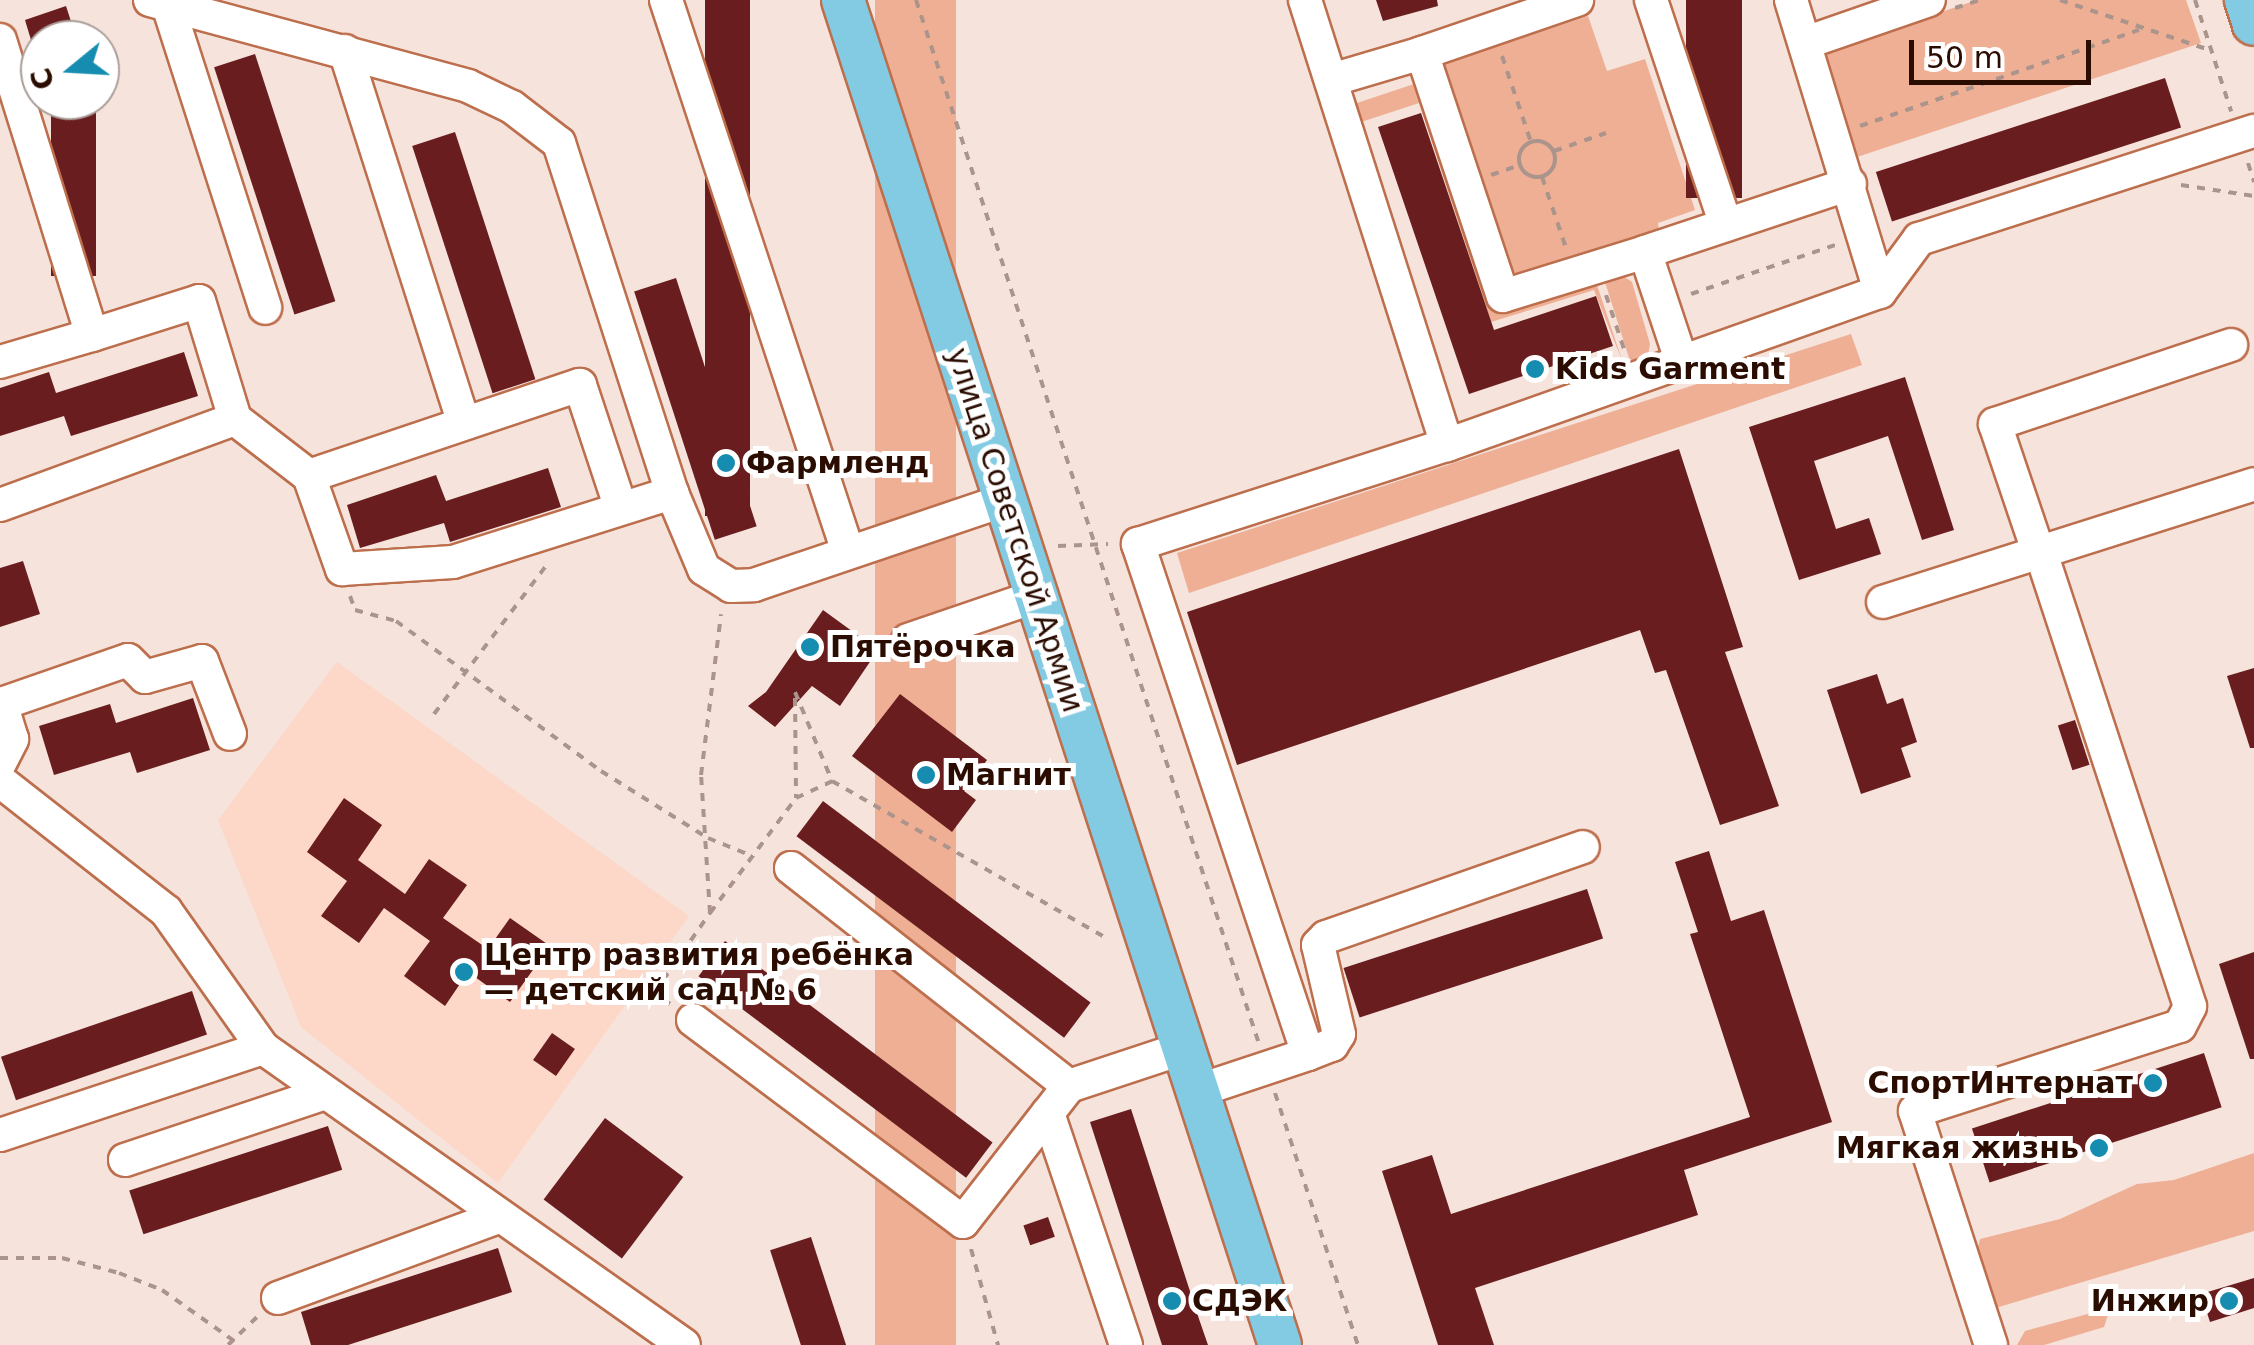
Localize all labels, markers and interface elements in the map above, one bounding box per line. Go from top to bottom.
north arrow [20,20,120,120]
scale bar [1914,20,2096,82]
text: 50 m [1926,40,2003,75]
text: С [24,64,62,94]
street label: улица Советской Армии [939,343,1091,717]
place label: Kids Garment [1555,351,1785,387]
marker: Kids Garment [1524,358,1546,380]
place label: Фармленд [746,445,929,481]
marker: Фармленд [715,452,737,474]
place label: Пятёрочка [830,629,1015,665]
marker: Пятёрочка [799,636,821,658]
place label: Магнит [946,757,1071,793]
marker: Магнит [915,764,937,786]
place label: Центр развития ребёнка — детский сад № 6 [484,937,914,1008]
marker: Центр развития ребёнка — детский сад № 6 [453,961,475,983]
place label: СпортИнтернат [1867,1065,2133,1101]
marker: СпортИнтернат [2142,1072,2164,1094]
place label: Мягкая жизнь [1836,1130,2079,1166]
marker: Мягкая жизнь [2088,1137,2110,1159]
place label: СДЭК [1192,1283,1287,1319]
place label: Инжир [2091,1283,2209,1319]
marker: СДЭК [1161,1290,1183,1312]
marker: Инжир [2218,1290,2240,1312]

